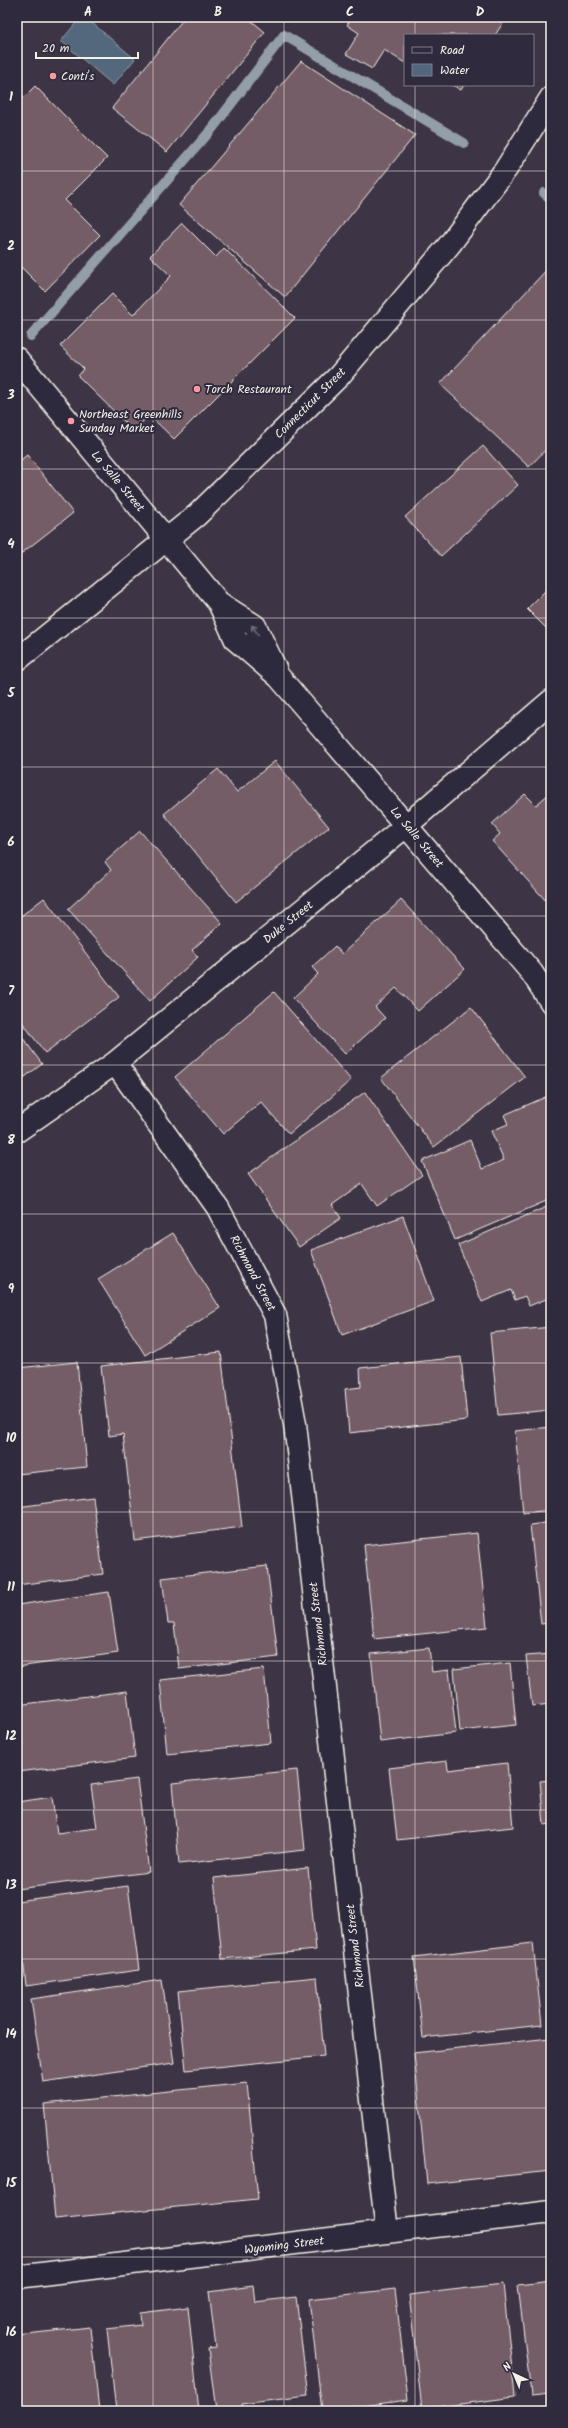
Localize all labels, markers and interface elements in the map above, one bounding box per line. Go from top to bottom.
text: A [84,2,92,23]
text: B [214,2,222,23]
text: C [346,2,354,23]
text: D [476,2,485,23]
scale bar [36,34,138,60]
legend [404,34,534,86]
text: 20 m [42,39,70,58]
text: Road [440,41,465,60]
text: Water [440,61,470,80]
place label: Conti's [61,67,94,86]
marker: Conti's [48,71,58,81]
text: 1 [9,87,13,108]
text: 2 [7,236,15,257]
street label: Connecticut Street [270,363,351,444]
place label: Torch Restaurant [205,380,292,399]
marker: Torch Restaurant [192,384,202,394]
text: 3 [6,385,15,406]
place label: Northeast Greenhills Sunday Market [79,405,182,438]
marker: Northeast Greenhills Sunday Market [66,416,76,426]
street label: La Salle Street [86,446,149,517]
text: 4 [7,534,15,555]
one-way arrow [251,624,259,635]
text: 5 [7,683,16,704]
street label: La Salle Street [385,802,448,873]
text: 6 [7,832,15,853]
street label: Duke Street [259,896,318,949]
text: 7 [8,981,15,1002]
text: 8 [7,1130,15,1151]
street label: Richmond Street [224,1232,281,1315]
text: 9 [8,1279,15,1300]
text: 10 [6,1428,17,1449]
text: 11 [7,1577,15,1598]
street label: Richmond Street [304,1581,333,1667]
text: 12 [5,1726,17,1747]
text: 13 [5,1875,17,1896]
street label: Richmond Street [341,1903,370,1989]
text: 14 [5,2024,17,2045]
text: 15 [6,2173,18,2194]
street label: Wyoming Street [243,2231,325,2260]
text: 16 [6,2322,16,2343]
north arrow [494,2354,534,2394]
text: N [499,2359,517,2376]

